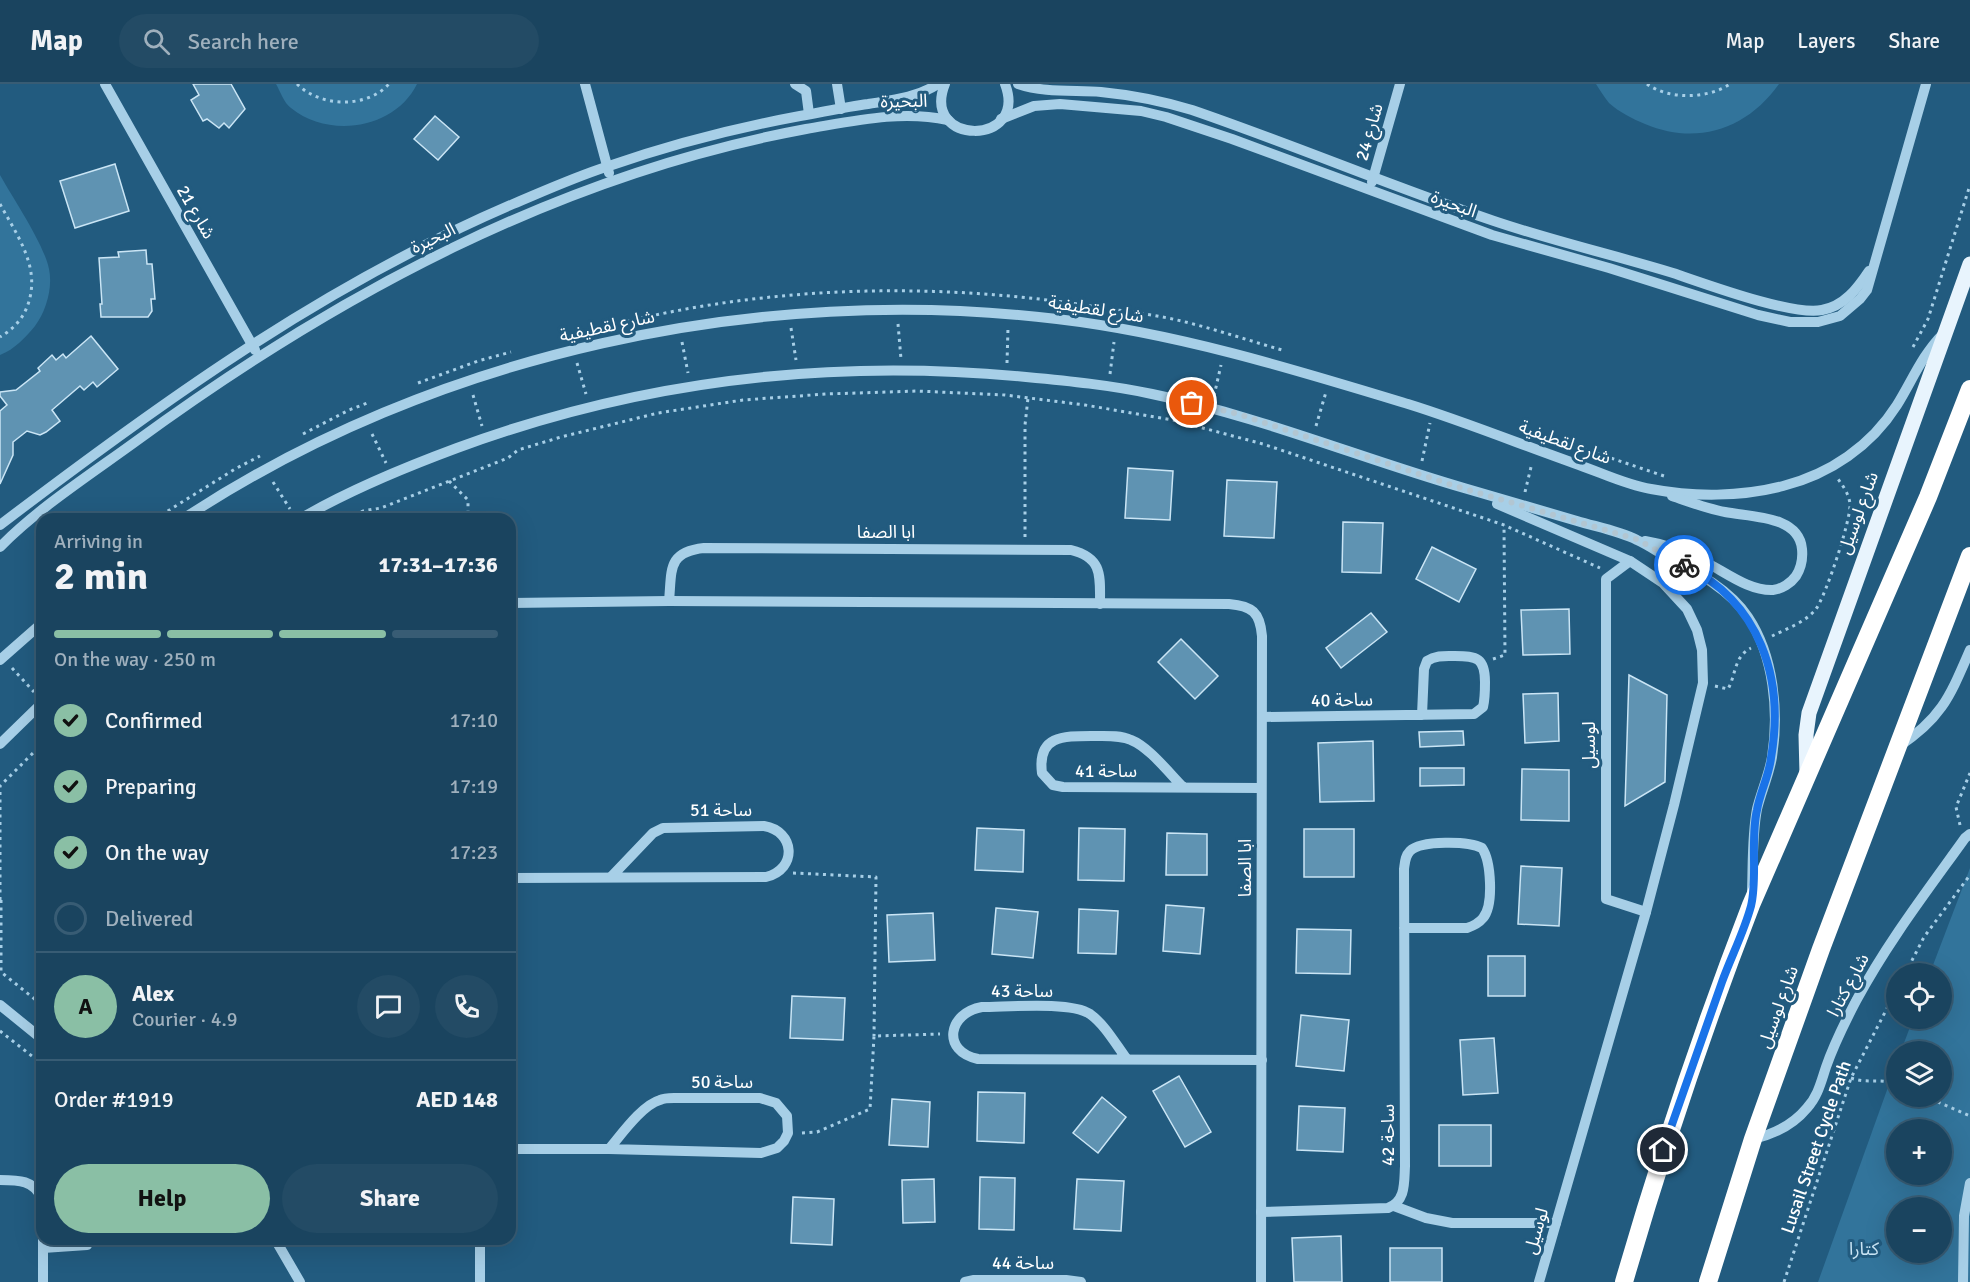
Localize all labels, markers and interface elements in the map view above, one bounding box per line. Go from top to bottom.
search box [119,14,539,68]
text: Map [30,24,83,58]
icon: search [140,25,173,58]
text: Search here [188,28,299,55]
text: Map [1726,28,1764,54]
text: Layers [1797,28,1855,54]
text: Share [1888,28,1940,54]
street label: البحيرة [880,90,928,112]
street label: شارع 24 [1350,101,1391,164]
street label: شارع 21 [169,181,220,244]
street label: البحيرة [1428,186,1480,222]
street label: البحيرة [407,218,459,258]
street label: شارع لقطيفية [1046,291,1145,330]
street label: شارع لقطيفية [558,305,657,350]
pin [1166,377,1217,428]
icon: bag [1175,386,1208,419]
street label: شارع لقطيفية [1515,415,1614,472]
street label: شارع لوسيل [1833,469,1886,558]
street label: ابا الصفا [857,521,915,543]
text: Arriving in [54,529,143,554]
courier [1654,535,1714,595]
icon: bike [1668,549,1701,582]
text: 17:31–17:36 [379,551,498,578]
text: 2 min [54,552,148,600]
text: On the way · 250 m [54,647,216,672]
street label: ساحة 40 [1311,688,1373,712]
icon: check [54,704,87,737]
text: Confirmed [105,707,203,734]
text: 17:10 [449,708,498,733]
street label: لوسيل [1578,721,1600,769]
street label: ساحة 41 [1075,760,1137,782]
icon: check [54,770,87,803]
text: Preparing [105,773,197,800]
text: 17:19 [449,774,498,799]
street label: ساحة 51 [690,799,752,821]
icon: check [54,836,87,869]
text: On the way [105,839,209,866]
street label: ابا الصفا [1234,839,1256,897]
text: 17:23 [449,840,498,865]
text: Delivered [105,905,193,932]
street label: شارع كتارا [1822,949,1877,1022]
street label: شارع لوسيل [1753,963,1806,1052]
map controls [1886,963,1952,1263]
button: locate [1886,963,1952,1029]
button: chat [357,975,420,1038]
button: phone [435,975,498,1038]
text: Alex [132,980,174,1007]
street label: ساحة 43 [991,980,1053,1002]
text: A [78,993,93,1020]
text: Courier · 4.9 [132,1007,238,1032]
button: layers [1886,1041,1952,1107]
street label: Lusail Street Cycle Path [1776,1058,1856,1236]
street label: ساحة 50 [691,1071,753,1093]
text: Order #1919 [54,1086,174,1113]
text: AED 148 [416,1086,498,1113]
street label: ساحة 42 [1377,1104,1399,1166]
button: + [1886,1119,1952,1185]
pin [1637,1124,1688,1175]
icon: home [1646,1133,1679,1166]
button: Help [54,1164,270,1233]
button: Share [282,1164,498,1233]
button: − [1886,1197,1952,1263]
street label: لوسيل [1519,1205,1553,1257]
park label: كتارا [1849,1238,1879,1260]
street label: ساحة 44 [992,1252,1054,1274]

